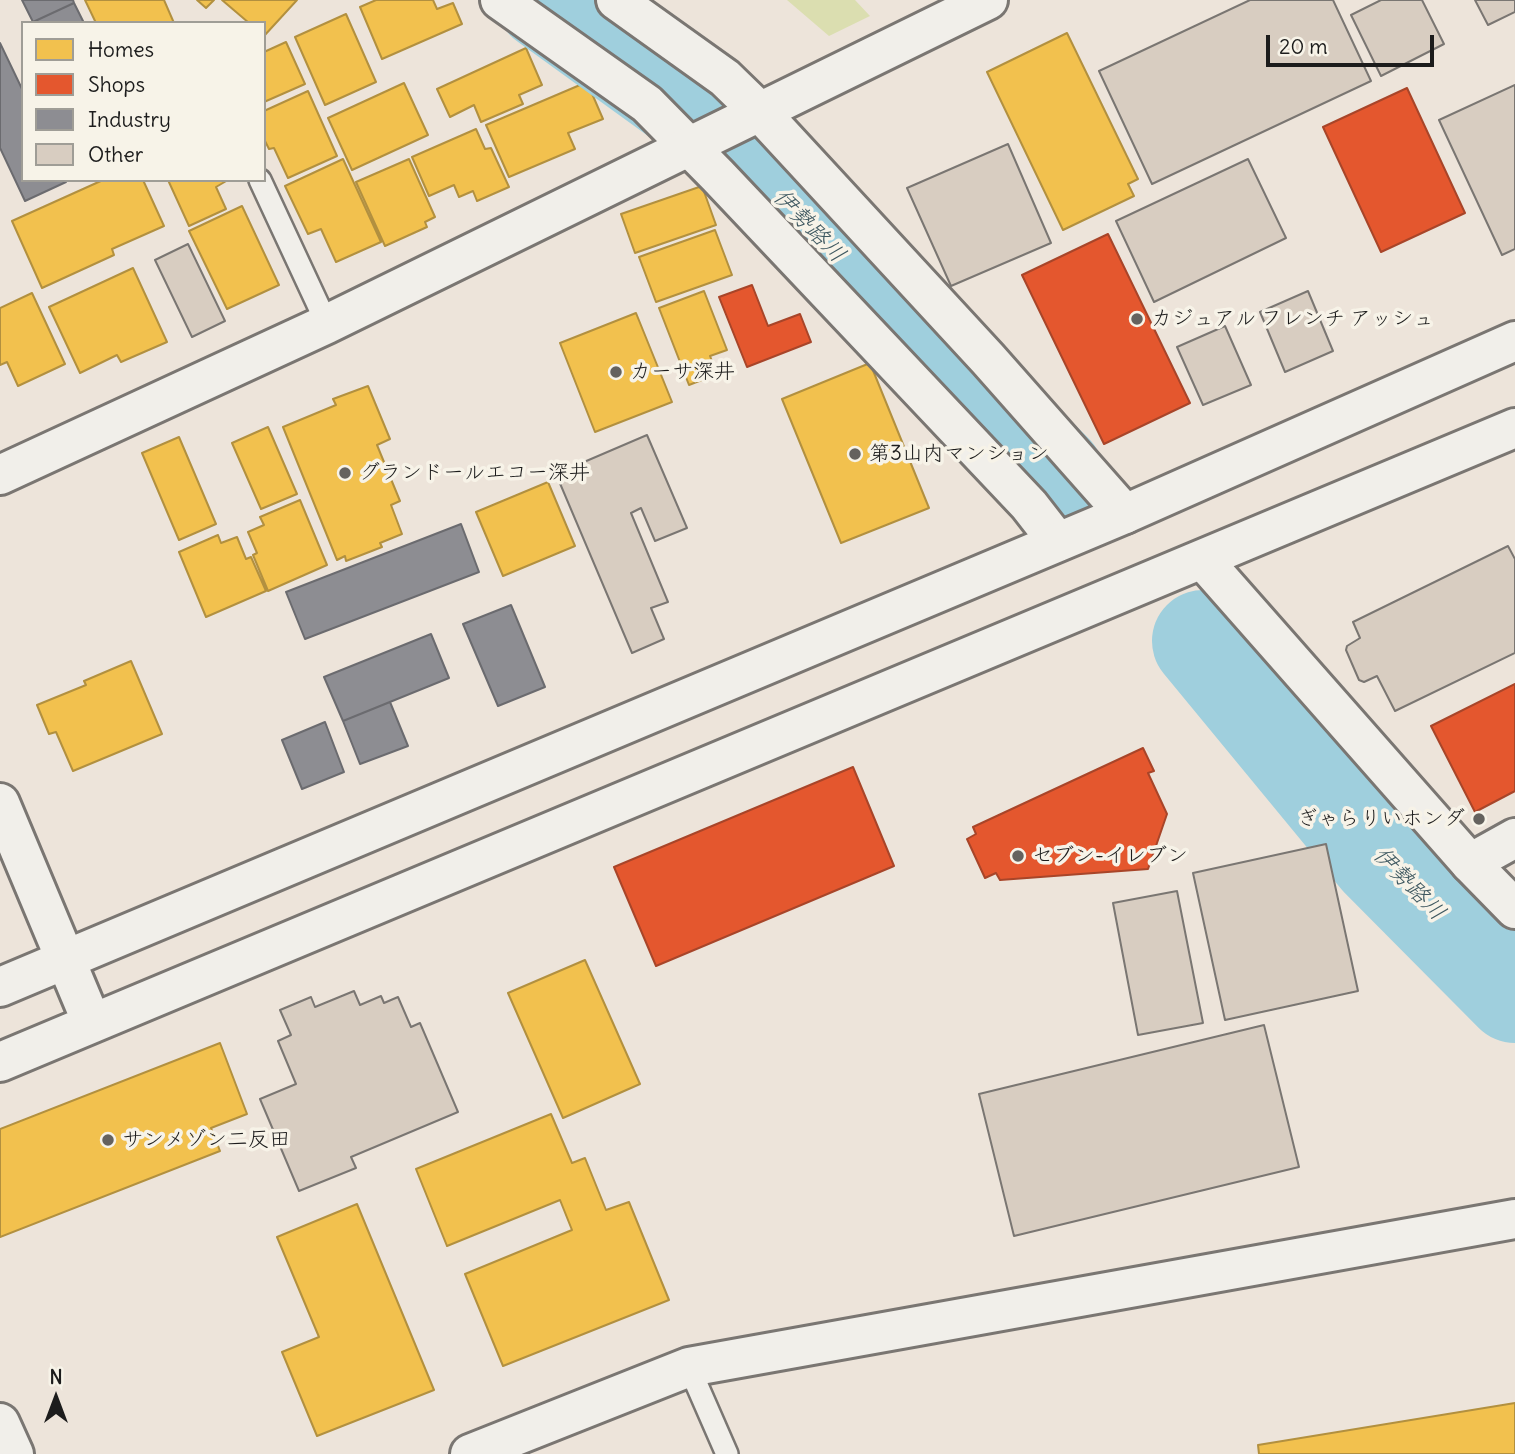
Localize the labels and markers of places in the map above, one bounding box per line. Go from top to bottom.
place label: カジュアル フレンチ アッシュ [1151,306,1434,332]
marker: カジュアル フレンチ アッシュ [1129,311,1145,327]
place label: カーサ深井 [630,359,735,385]
marker: カーサ深井 [608,364,624,380]
place label: 第3山内マンション [869,441,1049,467]
marker: 第3山内マンション [847,446,863,462]
place label: グランドールエコー深井 [359,460,590,486]
marker: グランドールエコー深井 [337,465,353,481]
place label: ぎゃらりいホンダ [1297,806,1465,832]
marker: ぎゃらりいホンダ [1471,811,1487,827]
place label: セブン-イレブン [1032,843,1188,869]
marker: セブン-イレブン [1010,848,1026,864]
place label: サンメゾン二反田 [122,1127,290,1153]
marker: サンメゾン二反田 [100,1132,116,1148]

